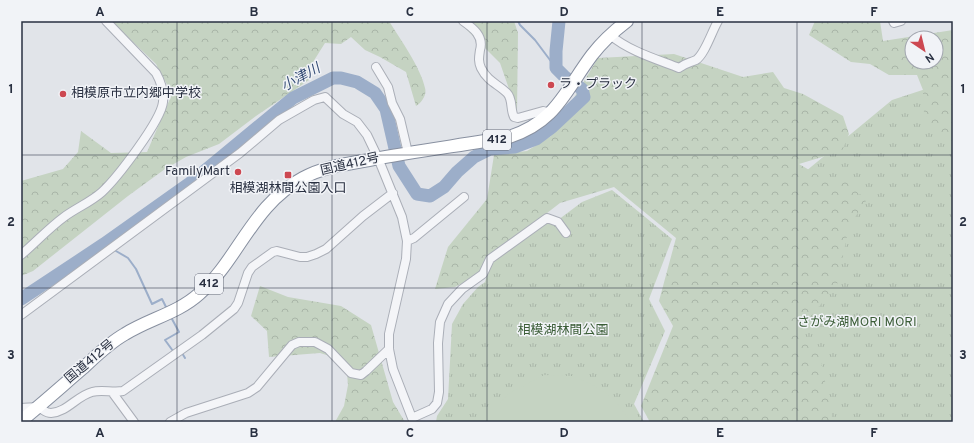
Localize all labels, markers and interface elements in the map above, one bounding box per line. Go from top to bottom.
text: A [95,5,105,21]
text: B [250,5,259,21]
text: C [406,5,414,21]
text: D [559,5,569,21]
text: E [716,5,724,21]
text: F [870,5,878,21]
north arrow [904,30,944,70]
text: N [922,49,936,65]
water label: 小津川 [279,59,325,96]
place label: ラ・プラック [559,77,637,93]
marker: ラ・プラック [546,80,556,90]
text: 1 [8,82,14,98]
text: 1 [960,82,966,98]
place label: 相模原市立内郷中学校 [71,85,201,102]
marker: 相模原市立内郷中学校 [58,89,68,99]
road number: 412 [483,130,511,150]
street label: 国道412号 [319,150,381,180]
place label: FamilyMart [165,164,230,180]
marker: FamilyMart [233,167,243,177]
marker: 相模湖林間公園入口 [283,170,293,180]
place label: 相模湖林間公園入口 [229,181,347,197]
text: 2 [7,215,15,231]
text: 2 [959,215,967,231]
road number: 412 [195,274,223,294]
park label: さがみ湖MORI MORI [797,314,917,331]
park label: 相模湖林間公園 [517,323,609,339]
street label: 国道412号 [62,337,118,387]
text: 3 [7,348,15,364]
text: 3 [959,348,967,364]
text: A [95,426,105,442]
text: B [250,426,259,442]
text: C [406,426,414,442]
text: D [559,426,569,442]
text: E [716,426,724,442]
text: F [870,426,878,442]

